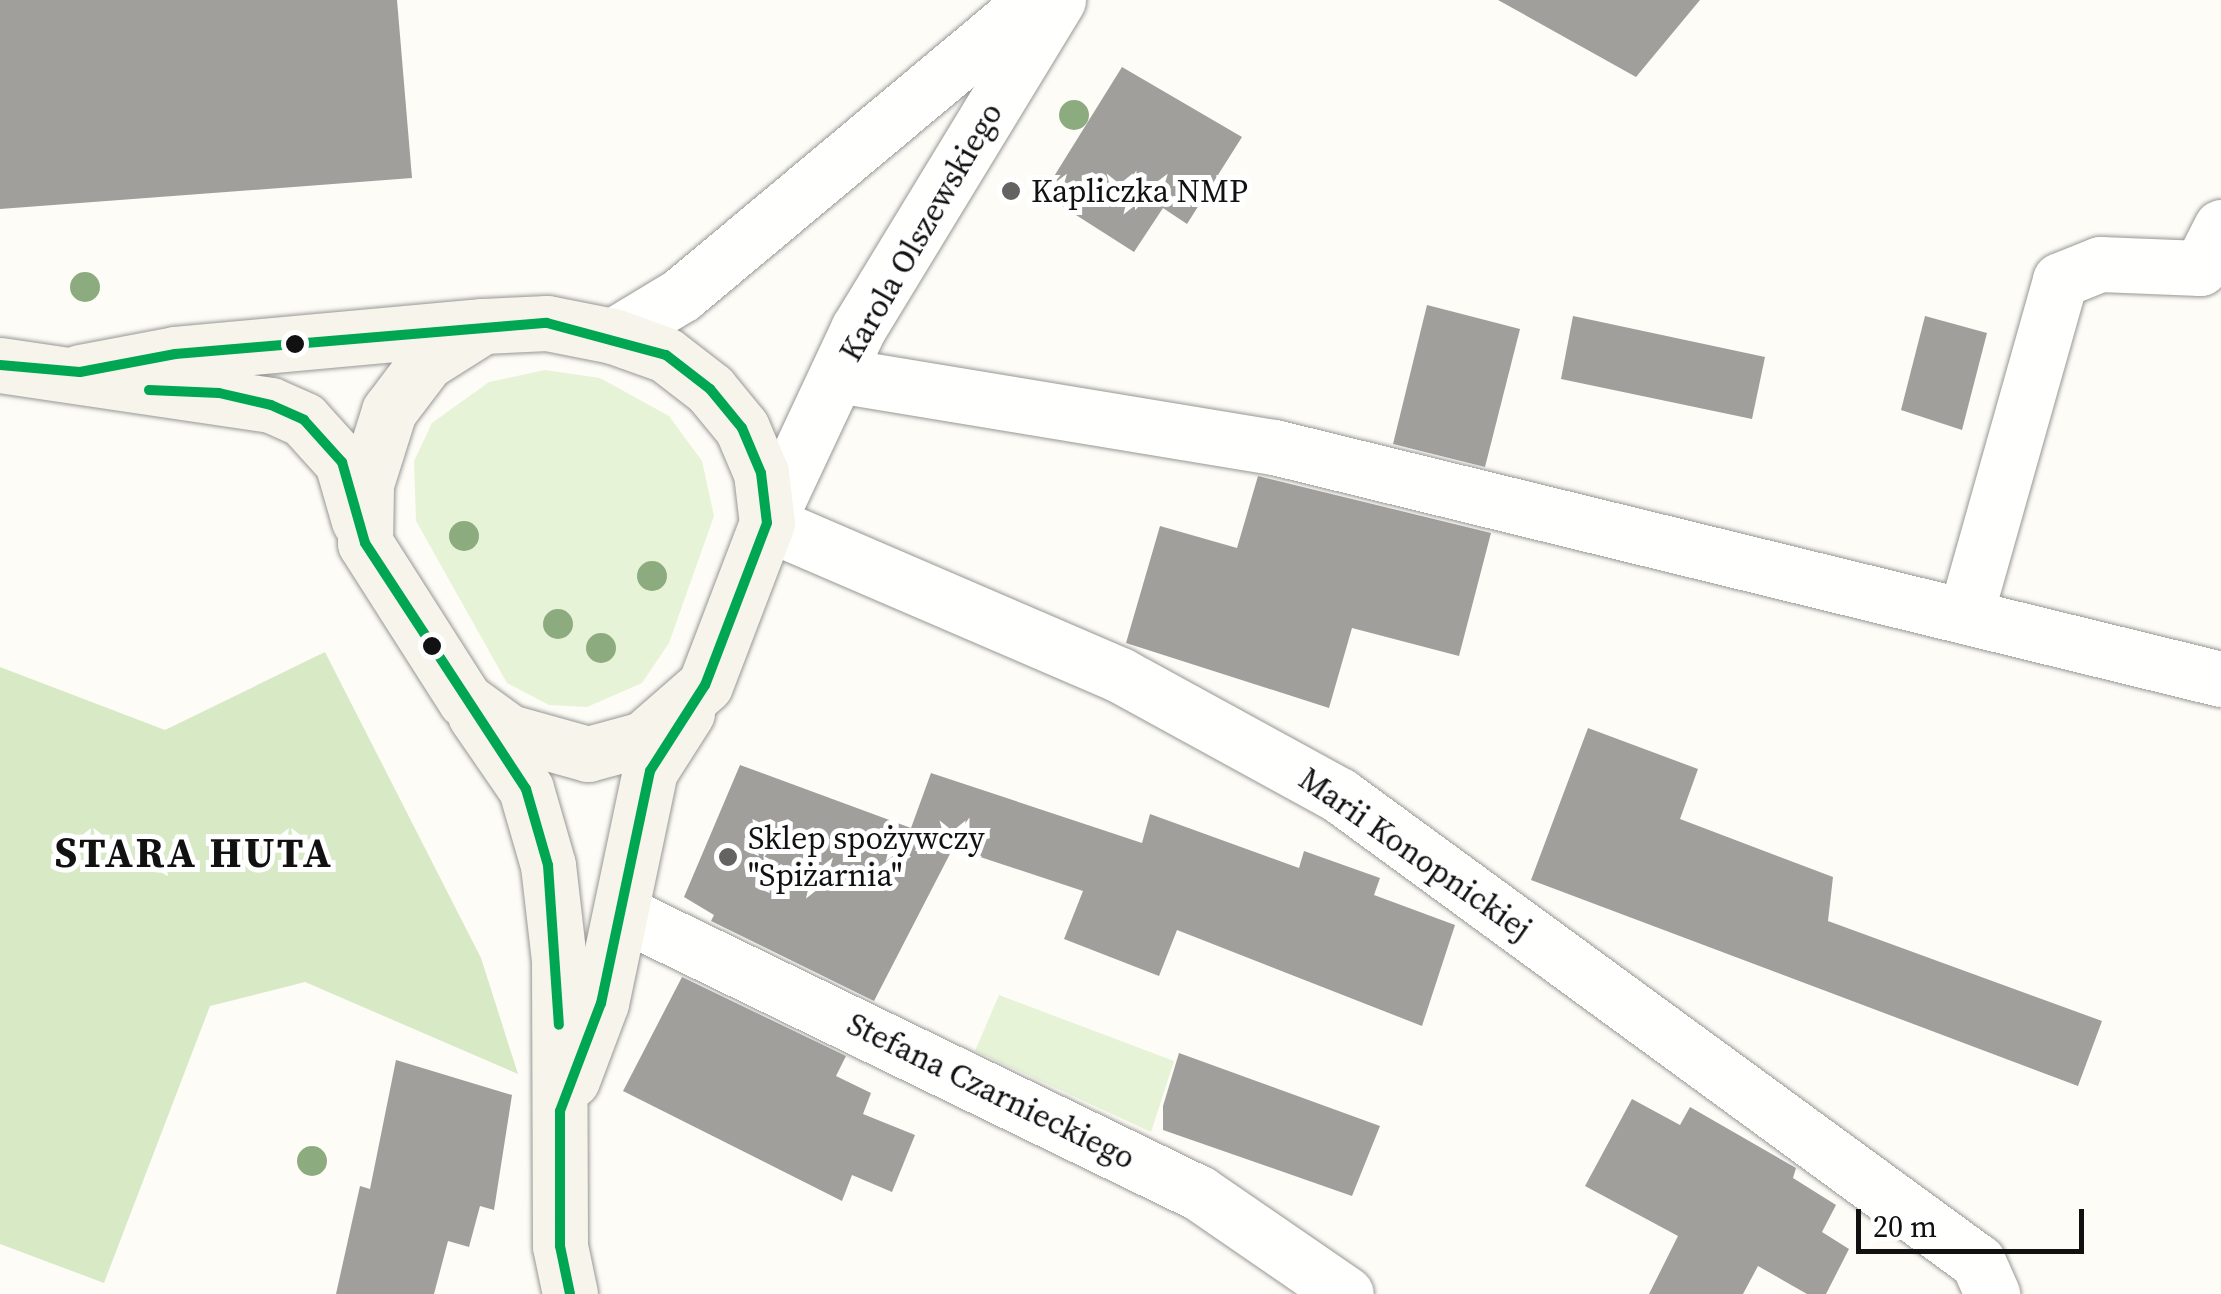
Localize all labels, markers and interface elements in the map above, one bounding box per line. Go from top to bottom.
street label: Karola Olszewskiego [831,96,1011,368]
place label: Kapliczka NMP [1031,172,1248,210]
marker: Kapliczka NMP [1000,180,1022,202]
unlabelled marker [285,334,305,354]
unlabelled marker [422,636,442,656]
street label: Marii Konopnickiej [1292,760,1538,948]
place label: Sklep spożywczy "Spiżarnia" [748,820,985,895]
district label: STARA HUTA [54,827,334,877]
marker: Sklep spożywczy "Spiżarnia" [717,846,739,868]
street label: Stefana Czarnieckiego [841,1005,1141,1177]
scale bar [1861,1189,2088,1251]
text: 20 m [1873,1206,1937,1247]

